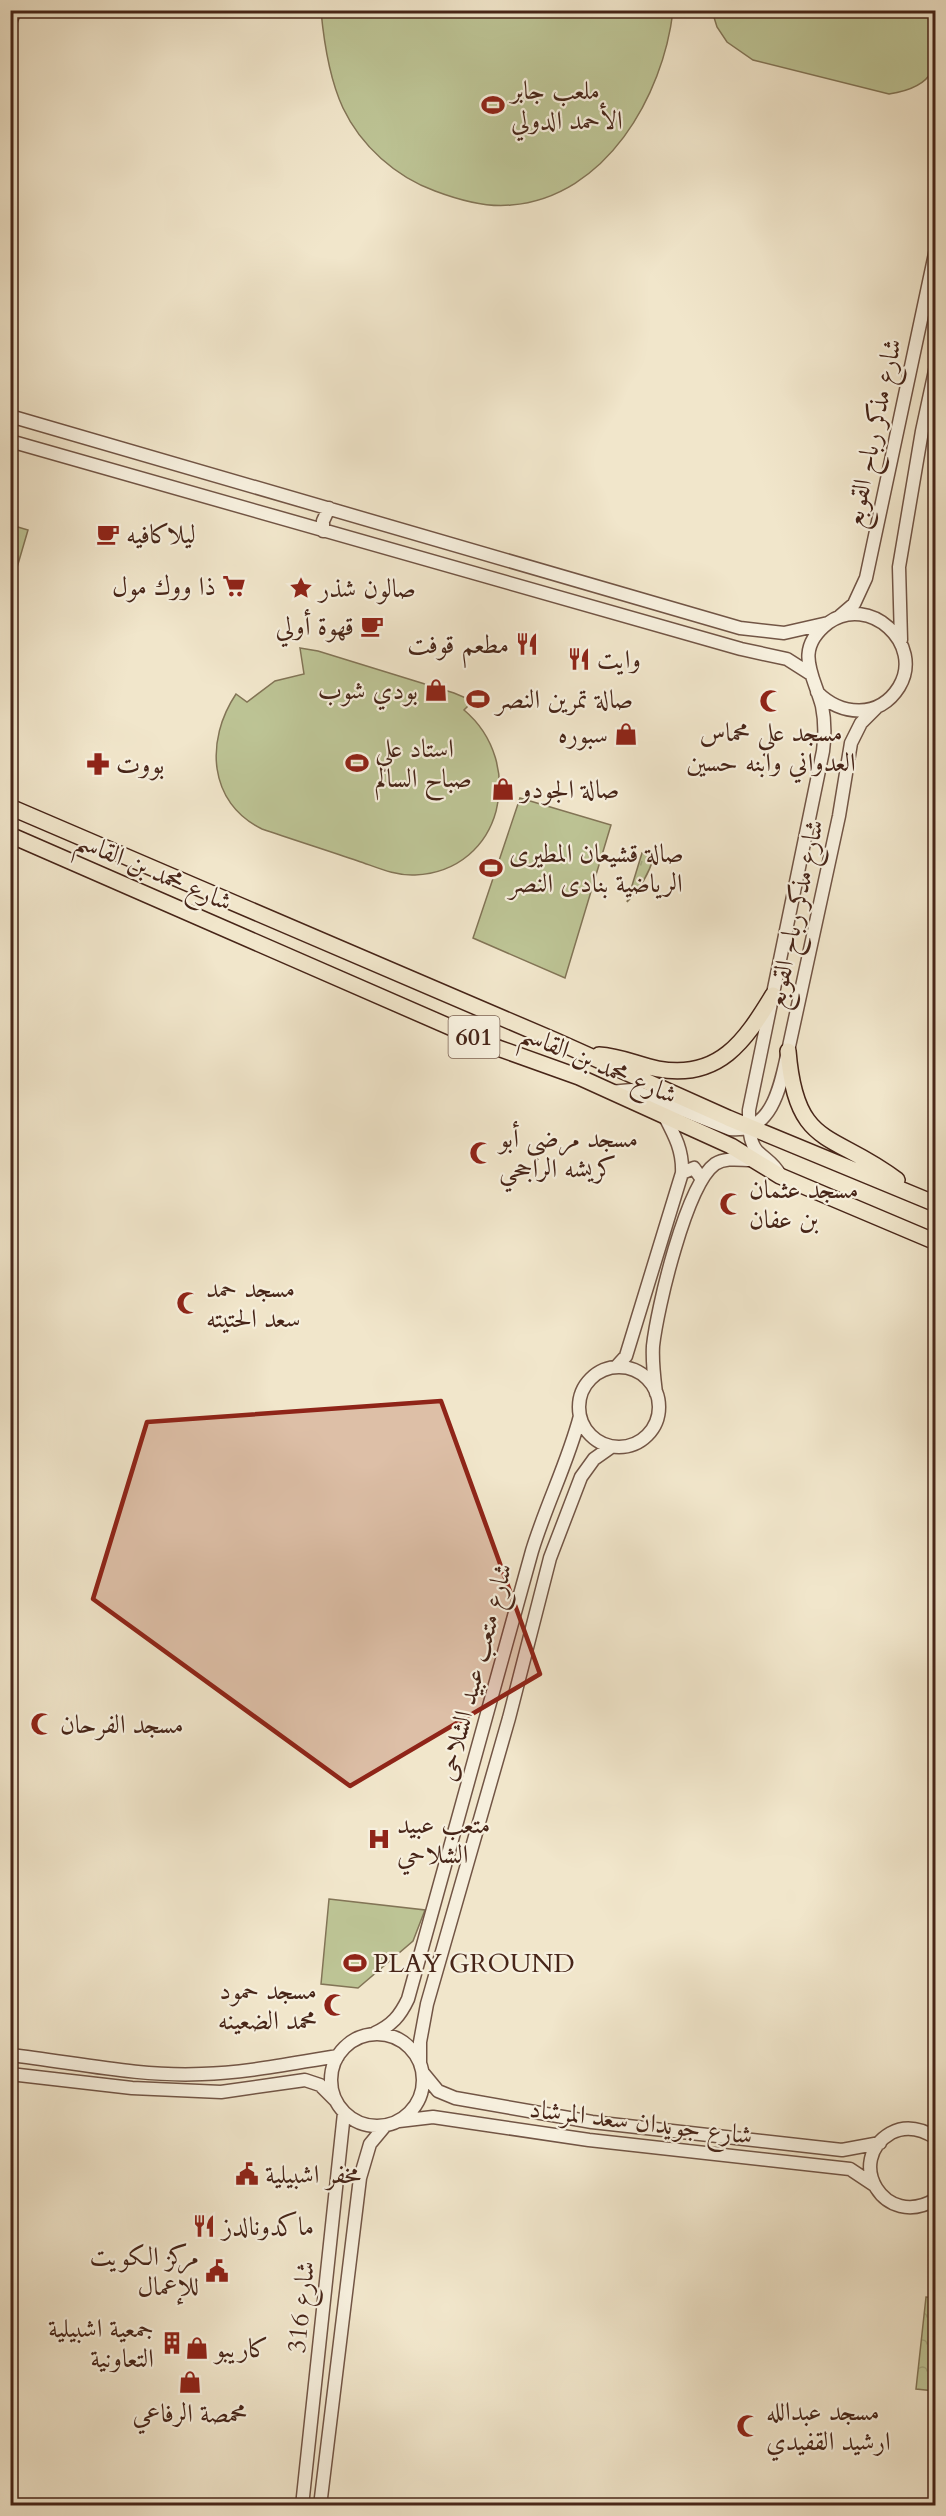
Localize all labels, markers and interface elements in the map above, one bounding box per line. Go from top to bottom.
place label: ملعب جابر الأحمد الدولي [508,73,623,142]
sports icon: ملعب جابر الأحمد الدولي [480,92,506,118]
street label: شارع مذكر رباح القوبع [836,335,916,532]
place label: ليلاكافيه [126,517,196,552]
cafe icon: ليلاكافيه [95,521,121,547]
place label: ذا ووك مول [112,569,216,604]
place label: صالون شذر [316,571,416,606]
supermarket icon: ذا ووك مول [221,573,247,599]
place icon: صالون شذر [288,575,314,601]
place label: قهوة أولي [275,609,354,648]
cafe icon: قهوة أولي [359,613,385,639]
place label: مطعم قوفت [407,627,509,669]
restaurant icon: مطعم قوفت [514,631,540,657]
place label: وايت [597,642,641,677]
restaurant icon: وايت [566,646,592,672]
place label: بودي شوب [318,673,418,711]
shop icon: بودي شوب [423,677,449,703]
place label: صالة تمرين النصر [493,682,633,717]
sports icon: صالة تمرين النصر [465,686,491,712]
mosque icon: مسجد علي محماس العدواني وابنه حسين [758,688,784,714]
place label: مسجد علي محماس العدواني وابنه حسين [686,715,856,784]
place label: سبوره [558,717,608,752]
shop icon: سبوره [613,721,639,747]
place label: استاد علي صباح السالم [375,731,472,802]
place label: بووت [116,747,164,782]
sports icon: استاد علي صباح السالم [344,750,370,776]
pharmacy icon: بووت [85,751,111,777]
place label: صالة الجودو [518,772,619,807]
shop icon: صالة الجودو [490,776,516,802]
street label: شارع مذكر رباح القوبع [758,816,838,1013]
street label: شارع محمد بن القاسم [67,822,237,927]
place label: صالة قشيعان المطيرى الرياضية بنادى النصر [506,836,684,901]
sports icon: صالة قشيعان المطيرى الرياضية بنادى النصر [478,855,504,881]
street label: شارع محمد بن القاسم [512,1015,682,1120]
road number: 601 [448,1016,500,1058]
place label: مسجد مرضي أبو كريشه الراجحي [496,1121,638,1193]
mosque icon: مسجد مرضي أبو كريشه الراجحي [468,1140,494,1166]
place label: مسجد عثمان بن عفان [749,1172,859,1237]
mosque icon: مسجد عثمان بن عفان [718,1191,744,1217]
place label: مسجد حمد سعد الحتيته [206,1271,300,1336]
mosque icon: مسجد حمد سعد الحتيته [175,1290,201,1316]
street label: شارع متعب عبيد الشلاحى [429,1559,525,1786]
place label: مسجد الفرحان [60,1707,184,1742]
mosque icon: مسجد الفرحان [29,1711,55,1737]
place label: متعب عبيد الشلاحي [397,1807,490,1876]
hospital icon: متعب عبيد الشلاحي [366,1826,392,1852]
place label: PLAY GROUND [373,1946,575,1981]
sports icon: PLAY GROUND [342,1950,368,1976]
place label: مسجد حمود محمد الضعينه [218,1973,317,2038]
mosque icon: مسجد حمود محمد الضعينه [322,1992,348,2018]
street label: شارع جويدان سعد المرشاد [527,2091,755,2157]
place label: مخفر اشبيلية [265,2157,361,2192]
public building icon: مخفر اشبيلية [234,2161,260,2187]
place label: ماكدونالدز [219,2209,314,2244]
restaurant icon: ماكدونالدز [191,2213,217,2239]
place label: مركز الكويت للإعمال [90,2239,199,2305]
public building icon: مركز الكويت للإعمال [204,2258,230,2284]
street label: شارع 316 [279,2259,327,2355]
place label: جمعية اشبيلية التعاونية [48,2311,154,2376]
building icon: جمعية اشبيلية التعاونية [159,2330,185,2356]
place label: كاريبو [212,2331,269,2366]
shop icon: كاريبو [184,2335,210,2361]
shop icon: محمصة الرفاعي [177,2369,203,2395]
place label: مسجد عبدالله ارشيد القفيدي [766,2394,891,2462]
place label: محمصة الرفاعي [133,2396,247,2435]
mosque icon: مسجد عبدالله ارشيد القفيدي [735,2413,761,2439]

